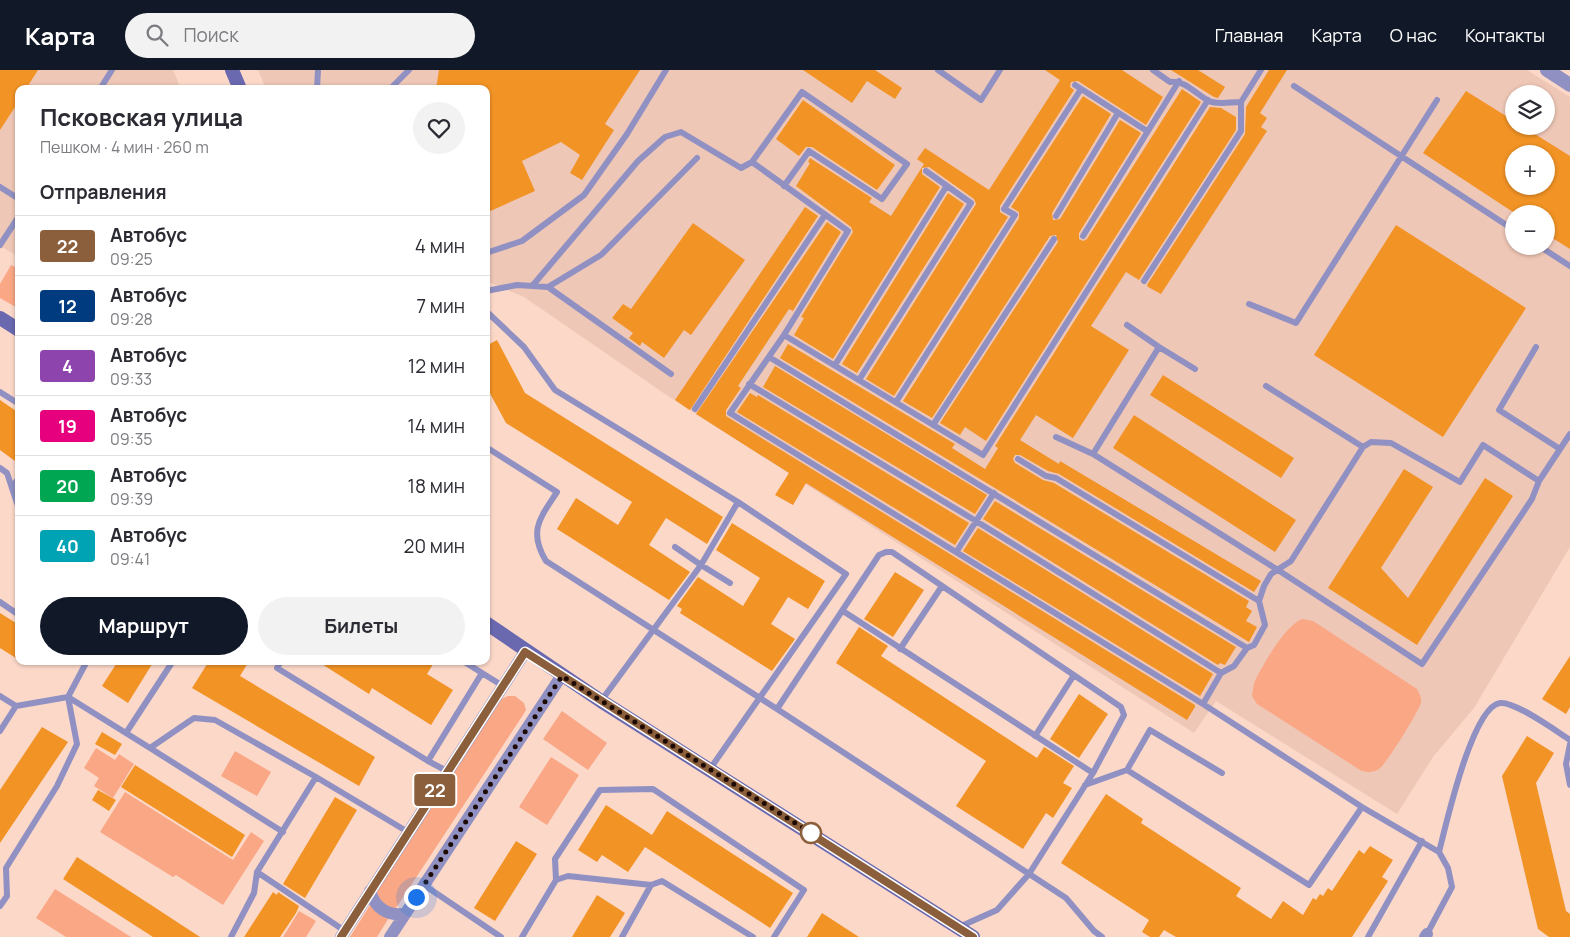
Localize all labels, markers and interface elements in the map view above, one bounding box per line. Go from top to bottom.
search box [125,13,475,58]
text: Карта [25,19,95,52]
icon: search [143,21,171,49]
text: Поиск [183,22,239,48]
text: Главная [1215,23,1284,47]
text: Карта [1312,23,1362,47]
text: О нас [1390,23,1437,47]
text: Контакты [1465,23,1545,47]
map controls [1505,85,1555,255]
button: layers [1505,85,1555,135]
text: Псковская улица [40,100,243,133]
button: heart [413,102,465,154]
text: Пешком · 4 мин · 260 m [40,136,209,158]
button: + [1505,145,1555,195]
text: Отправления [40,179,167,205]
button: − [1505,205,1555,255]
text: Автобус [110,222,187,248]
text: 4 мин [415,233,465,259]
text: 22 [57,234,78,258]
text: 09:25 [110,248,153,270]
text: Автобус [110,282,187,308]
text: 7 мин [416,293,465,319]
text: 12 [58,294,77,318]
text: 09:28 [110,308,153,330]
text: Автобус [110,342,187,368]
text: 12 мин [408,353,465,379]
text: 4 [62,354,73,378]
text: 09:33 [110,368,152,390]
text: Автобус [110,402,187,428]
text: 14 мин [407,413,465,439]
text: 19 [58,414,77,438]
text: 09:35 [110,428,153,450]
text: Автобус [110,462,187,488]
text: 18 мин [408,473,465,499]
text: 20 [56,474,79,498]
text: 09:39 [110,488,153,510]
text: Автобус [110,522,187,548]
text: 20 мин [404,533,465,559]
text: 40 [56,534,79,558]
text: 09:41 [110,548,150,570]
button: Маршрут [40,597,248,655]
button: Билеты [258,597,465,655]
line badge: 22 [412,774,458,806]
text: 22 [424,778,446,802]
unlabelled marker [800,822,822,844]
your location [404,885,429,910]

